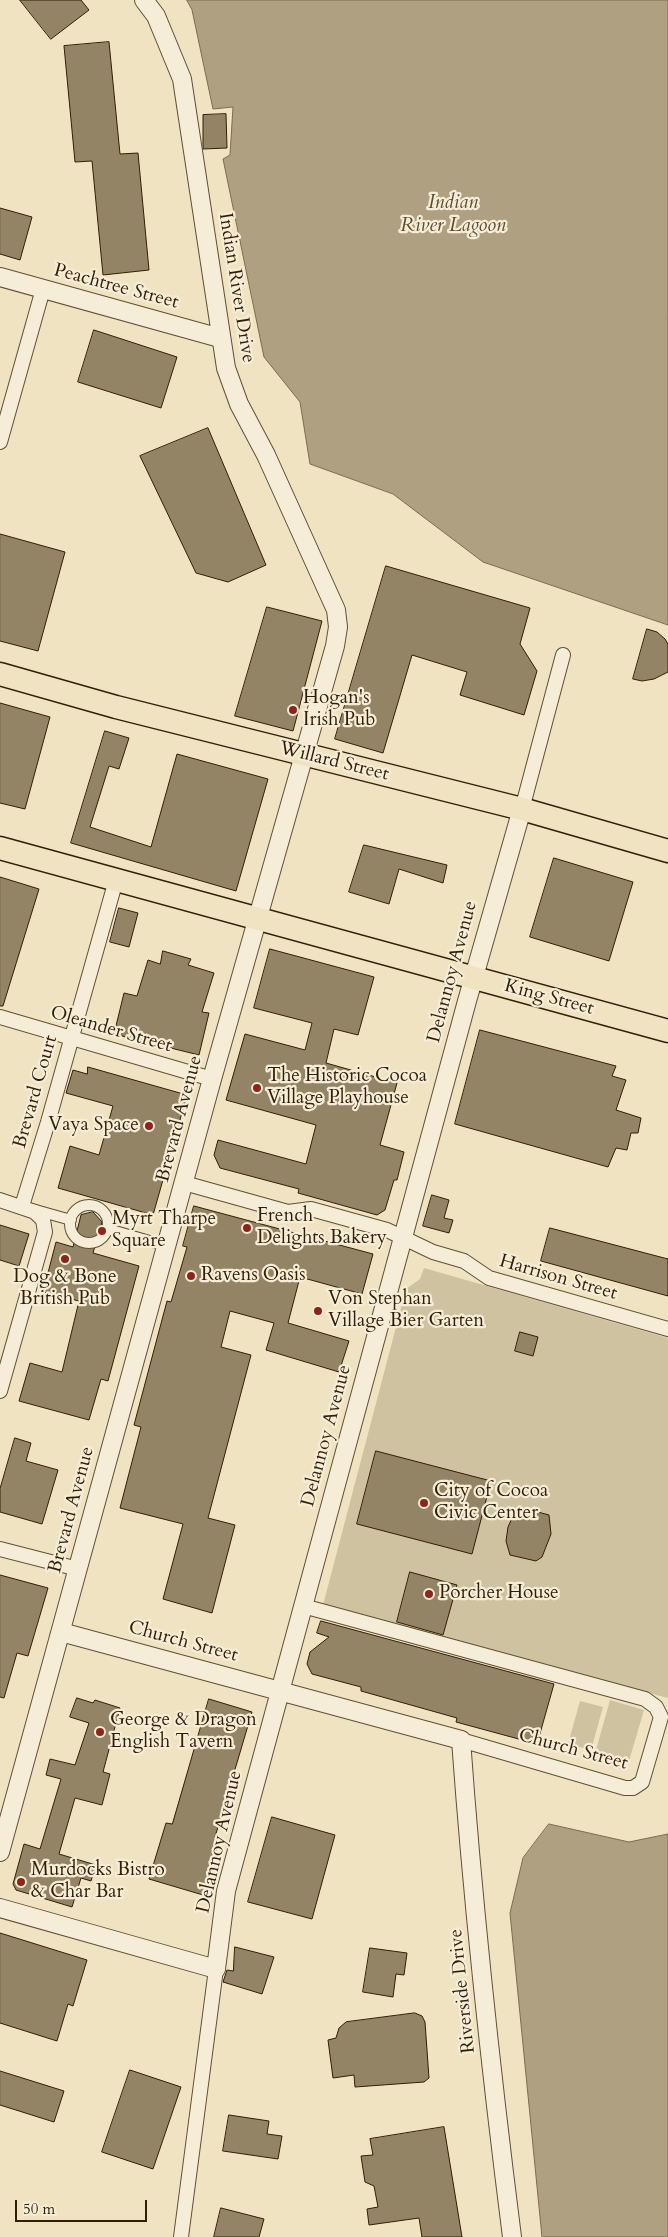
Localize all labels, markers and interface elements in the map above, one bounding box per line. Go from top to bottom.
water label: Indian River Lagoon [400,191,506,238]
street label: Indian River Drive [213,211,259,365]
street label: Peachtree Street [51,259,181,315]
place label: Hogan's Irish Pub [303,688,376,732]
marker: Hogan's Irish Pub [287,704,299,716]
street label: Willard Street [277,737,391,787]
street label: Delannoy Avenue [423,899,483,1045]
street label: King Street [502,975,596,1021]
street label: Oleander Street [48,1002,174,1058]
street label: Brevard Court [9,1033,63,1151]
street label: Brevard Avenue [152,1053,208,1185]
place label: The Historic Cocoa Village Playhouse [267,1066,427,1110]
marker: The Historic Cocoa Village Playhouse [251,1082,263,1094]
place label: Vaya Space [48,1115,139,1137]
marker: Vaya Space [143,1120,155,1132]
place label: French Delights Bakery [257,1206,387,1250]
place label: Myrt Tharpe Square [112,1209,216,1253]
marker: French Delights Bakery [241,1222,253,1234]
marker: Myrt Tharpe Square [96,1225,108,1237]
street label: Harrison Street [496,1250,620,1306]
marker: Dog & Bone British Pub [59,1253,71,1265]
place label: Ravens Oasis [201,1265,306,1287]
place label: Dog & Bone British Pub [13,1267,117,1311]
marker: Ravens Oasis [185,1270,197,1282]
place label: Von Stephan Village Bier Garten [328,1289,484,1333]
marker: Von Stephan Village Bier Garten [312,1305,324,1317]
street label: Delannoy Avenue [297,1363,357,1509]
street label: Brevard Avenue [44,1444,100,1576]
place label: City of Cocoa Civic Center [434,1481,548,1525]
marker: City of Cocoa Civic Center [418,1497,430,1509]
place label: Porcher House [439,1583,559,1605]
marker: Porcher House [423,1588,435,1600]
street label: Church Street [126,1616,240,1668]
place label: George & Dragon English Tavern [110,1710,257,1754]
street label: Church Street [516,1724,630,1776]
marker: George & Dragon English Tavern [94,1726,106,1738]
street label: Delannoy Avenue [193,1768,247,1916]
place label: Murdocks Bistro & Char Bar [31,1860,165,1904]
marker: Murdocks Bistro & Char Bar [15,1876,27,1888]
street label: Riverside Drive [445,1928,481,2054]
scale bar [18,2190,150,2222]
text: 50 m [23,2199,55,2219]

